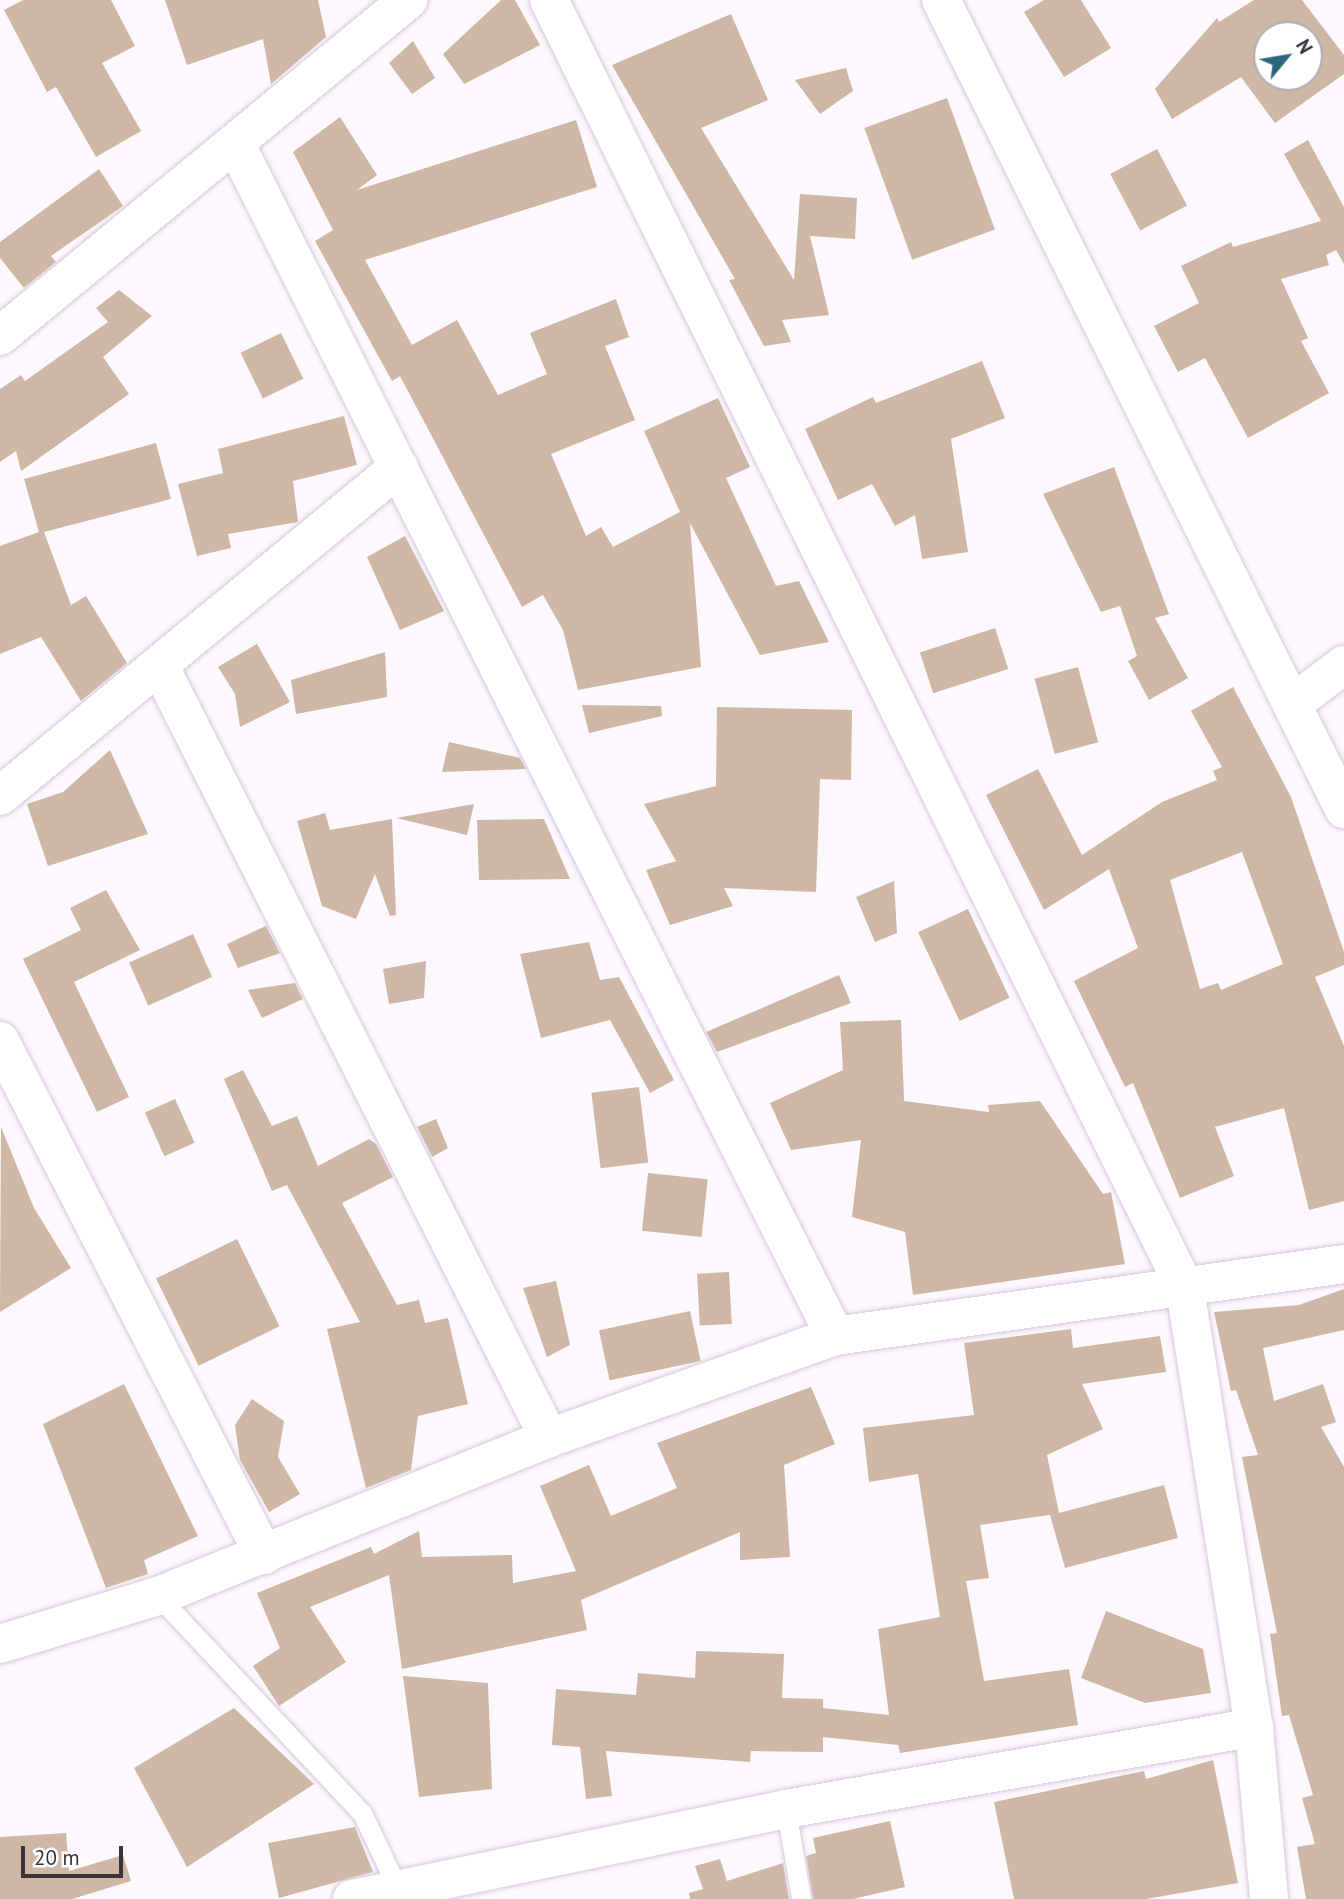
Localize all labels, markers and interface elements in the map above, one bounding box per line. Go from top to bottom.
north arrow [1253,21,1323,91]
text: N [1291,35,1318,58]
scale bar [24,1832,126,1876]
text: 20 m [34,1844,80,1871]

